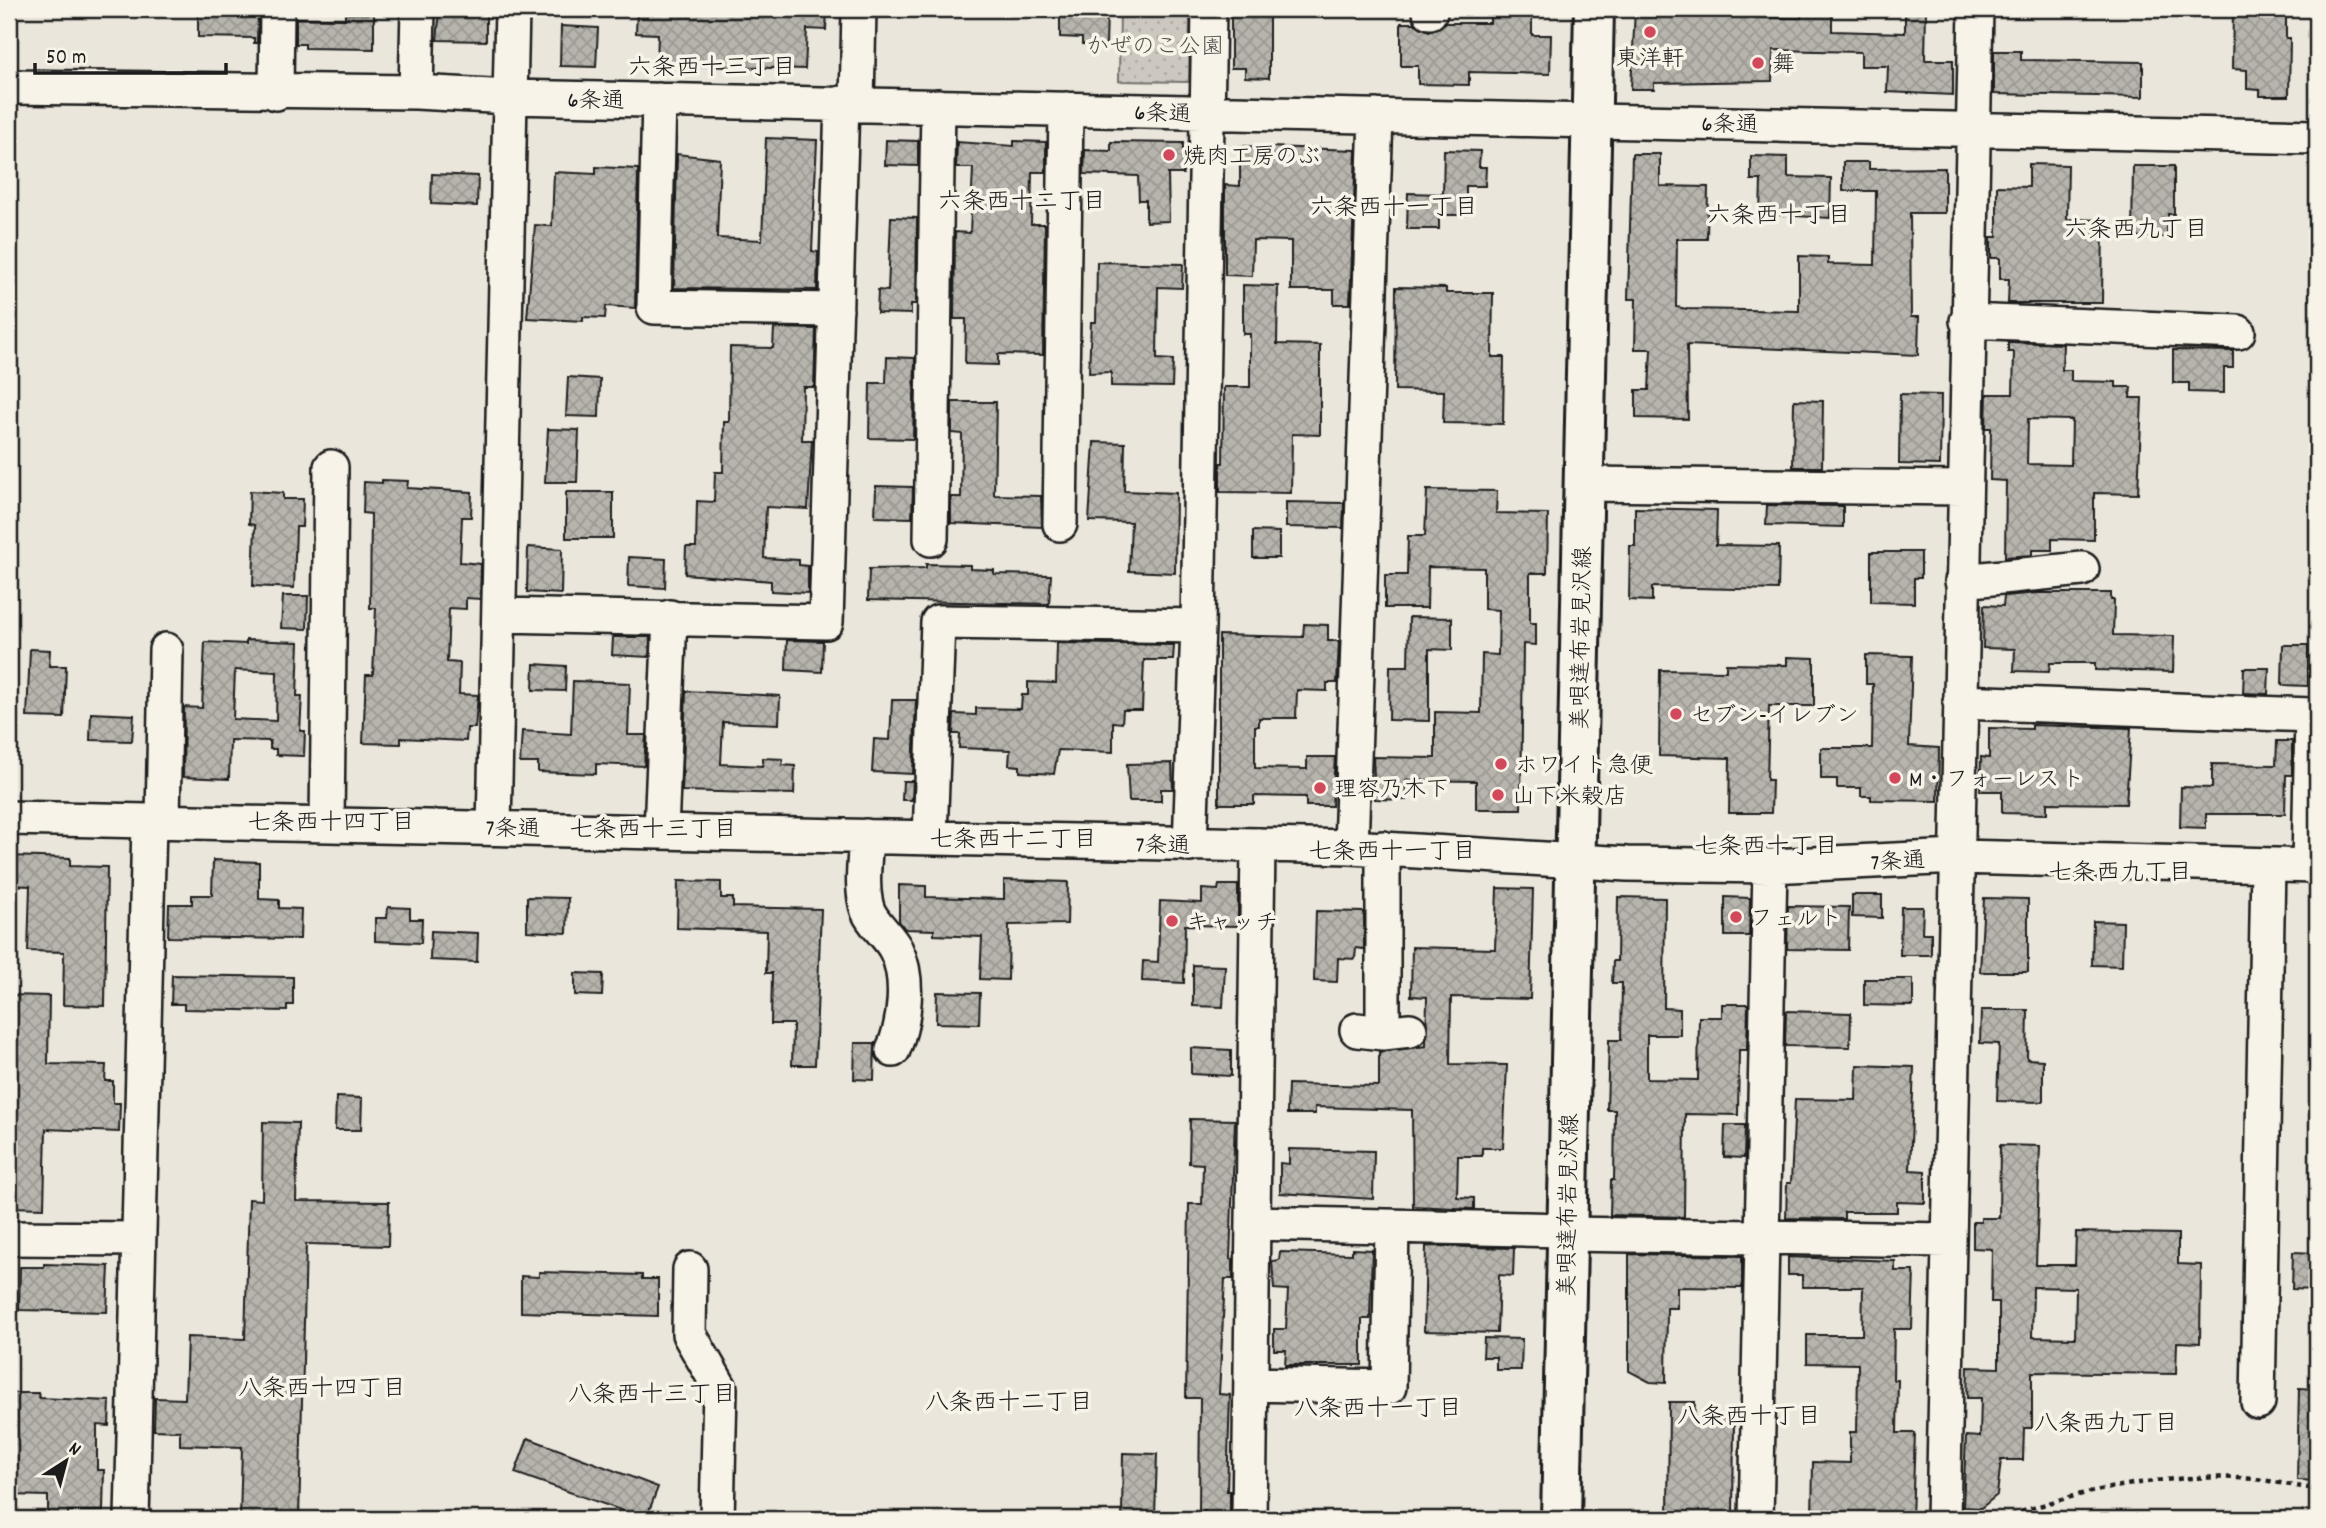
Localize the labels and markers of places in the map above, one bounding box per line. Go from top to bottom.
marker: 東洋軒 [1642,24,1658,40]
place label: 東洋軒 [1616,44,1685,77]
place label: 舞 [1772,50,1795,83]
marker: 舞 [1750,55,1766,71]
place label: 焼肉工房のぶ [1183,142,1321,175]
marker: 焼肉工房のぶ [1161,147,1177,163]
place label: セブン-イレブン [1690,701,1859,734]
marker: セブン-イレブン [1668,706,1684,722]
place label: ホワイト急便 [1515,751,1653,784]
marker: ホワイト急便 [1493,756,1509,772]
place label: M・フォーレスト [1909,765,2084,798]
marker: M・フォーレスト [1887,770,1903,786]
place label: 理容乃木下 [1334,775,1449,808]
marker: 理容乃木下 [1312,780,1328,796]
place label: 山下米穀店 [1512,782,1627,815]
marker: 山下米穀店 [1490,787,1506,803]
place label: フェルト [1750,904,1842,937]
place label: キャッチ [1186,908,1278,941]
marker: フェルト [1728,909,1744,925]
marker: キャッチ [1164,913,1180,929]

